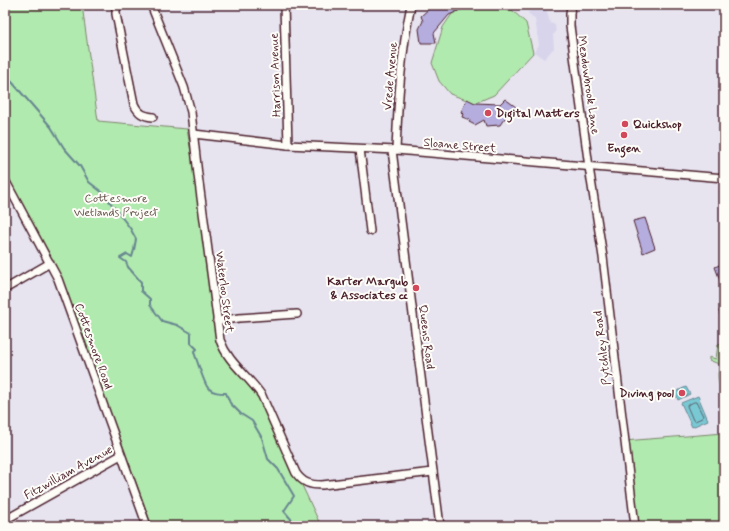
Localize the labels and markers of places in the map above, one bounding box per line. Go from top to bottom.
place label: Digital Matters [496,106,580,123]
marker: Digital Matters [483,108,493,118]
place label: Quickshop [633,117,682,133]
marker: Quickshop [620,119,630,129]
marker: Engen [619,130,629,140]
place label: Engen [607,141,641,158]
place label: Karter Margub & Associates cc [327,274,409,304]
marker: Karter Margub & Associates cc [411,283,421,293]
place label: Diving pool [619,386,675,402]
marker: Diving pool [677,388,687,398]

